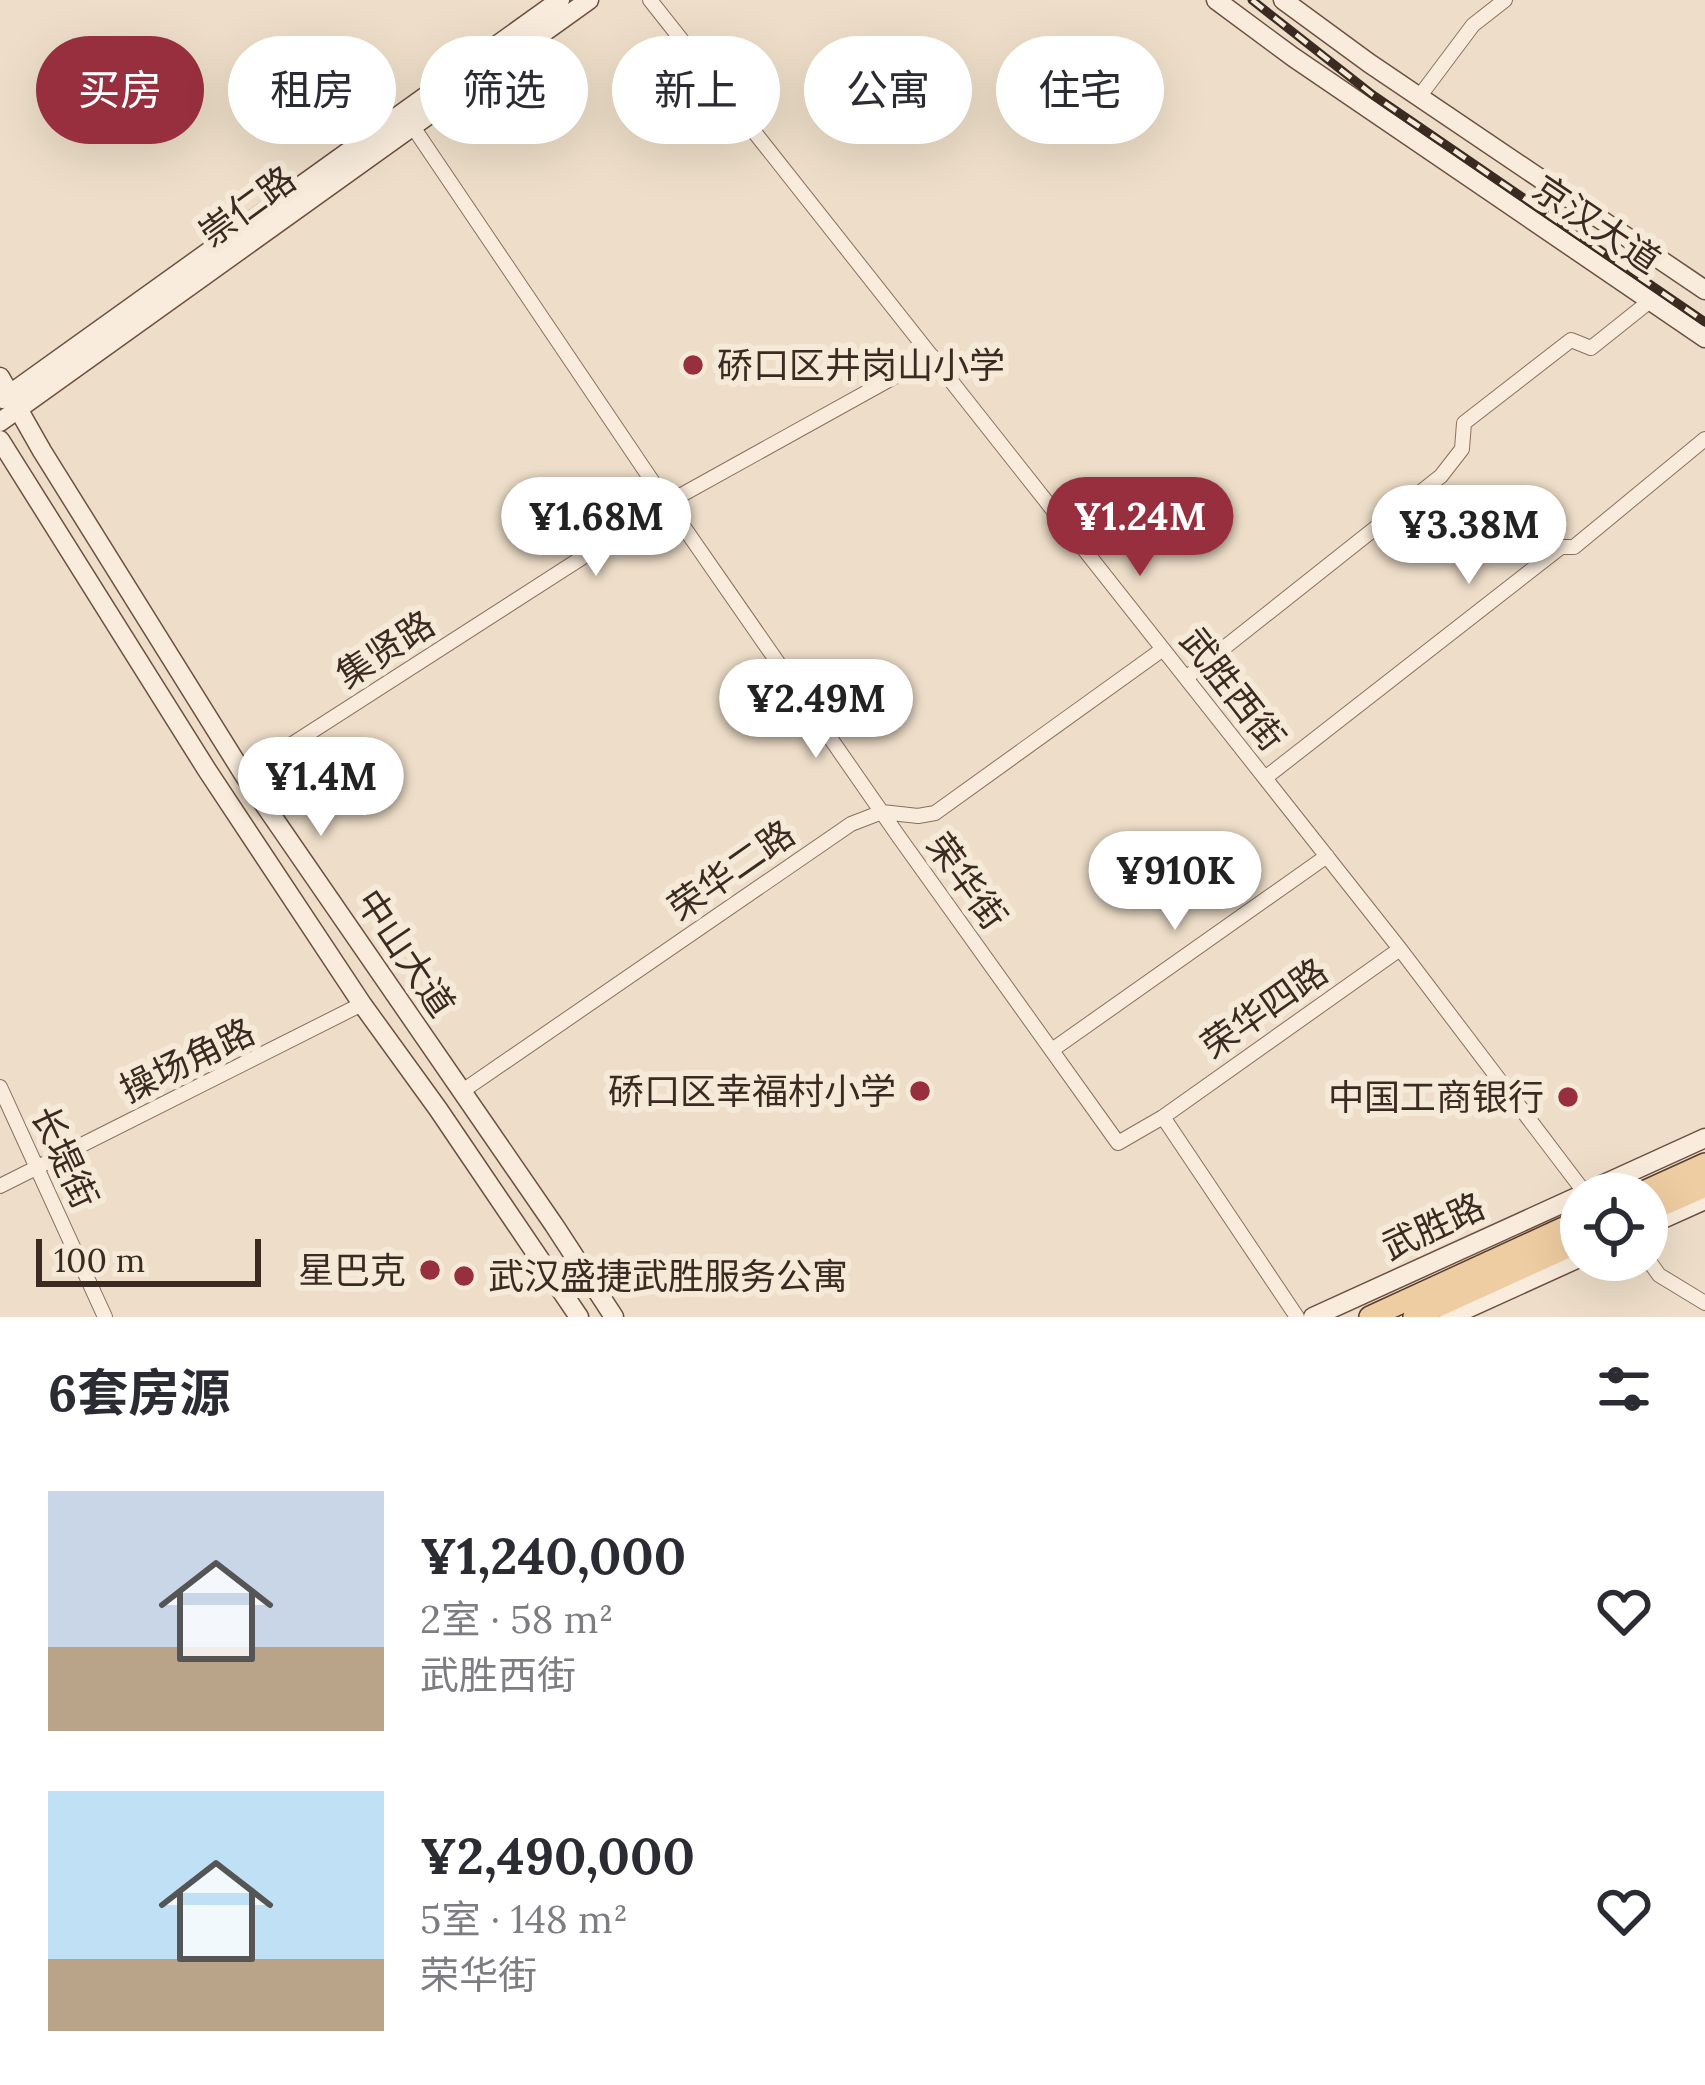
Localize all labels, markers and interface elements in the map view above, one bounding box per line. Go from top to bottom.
chip: 买房 [36,36,204,144]
chip: 租房 [228,36,396,144]
chip: 筛选 [420,36,588,144]
chip: 新上 [612,36,780,144]
chip: 公寓 [804,36,972,144]
chip: 住宅 [996,36,1164,144]
street label: 崇仁路 [190,156,304,256]
street label: 京汉大道 [1524,165,1670,283]
place label: 硚口区井岗山小学 [717,342,1005,388]
marker: 硚口区井岗山小学 [680,352,706,378]
pin: ¥1.68M [498,477,694,579]
pin: ¥1.24M [1042,477,1238,579]
pin: ¥3.38M [1371,485,1567,587]
text: ¥1.68M [528,491,664,541]
text: ¥1.24M [1073,491,1207,541]
text: ¥3.38M [1398,499,1540,549]
street label: 集贤路 [327,600,443,698]
street label: 武胜西街 [1171,618,1295,760]
pin: ¥2.49M [718,659,914,761]
text: ¥2.49M [746,673,886,723]
pin: ¥1.4M [237,737,405,839]
text: ¥1.4M [265,751,377,801]
street label: 荣华二路 [659,810,803,930]
street label: 荣华街 [917,824,1017,938]
pin: ¥910K [1091,831,1259,933]
text: ¥910K [1115,845,1235,895]
street label: 中山大道 [347,880,465,1026]
street label: 荣华四路 [1192,948,1336,1068]
street label: 操场角路 [112,1008,262,1112]
place label: 硚口区幸福村小学 [608,1068,896,1114]
place label: 中国工商银行 [1328,1074,1544,1120]
marker: 硚口区幸福村小学 [907,1078,933,1104]
marker: 中国工商银行 [1555,1084,1581,1110]
street label: 长堤街 [21,1098,109,1216]
map controls [1560,1173,1668,1281]
button: locate [1560,1173,1668,1281]
street label: 武胜路 [1374,1182,1492,1270]
scale bar [36,1233,261,1286]
text: 100 m [54,1239,145,1281]
place label: 星巴克 [298,1247,406,1293]
place label: 武汉盛捷武胜服务公寓 [488,1253,848,1299]
marker: 星巴克 [417,1257,443,1283]
marker: 武汉盛捷武胜服务公寓 [451,1263,477,1289]
icon: filters [1591,1356,1657,1422]
text: 6套房源 [48,1360,230,1425]
text: ¥1,240,000 [420,1523,686,1588]
icon: home [144,1539,288,1683]
icon: heart [1591,1578,1657,1644]
text: 2室 · 58 m² [420,1594,614,1644]
text: 武胜西街 [420,1650,576,1700]
text: ¥2,490,000 [420,1823,695,1888]
icon: home [144,1839,288,1983]
icon: heart [1591,1878,1657,1944]
text: 5室 · 148 m² [420,1894,628,1944]
text: 荣华街 [420,1950,537,2000]

